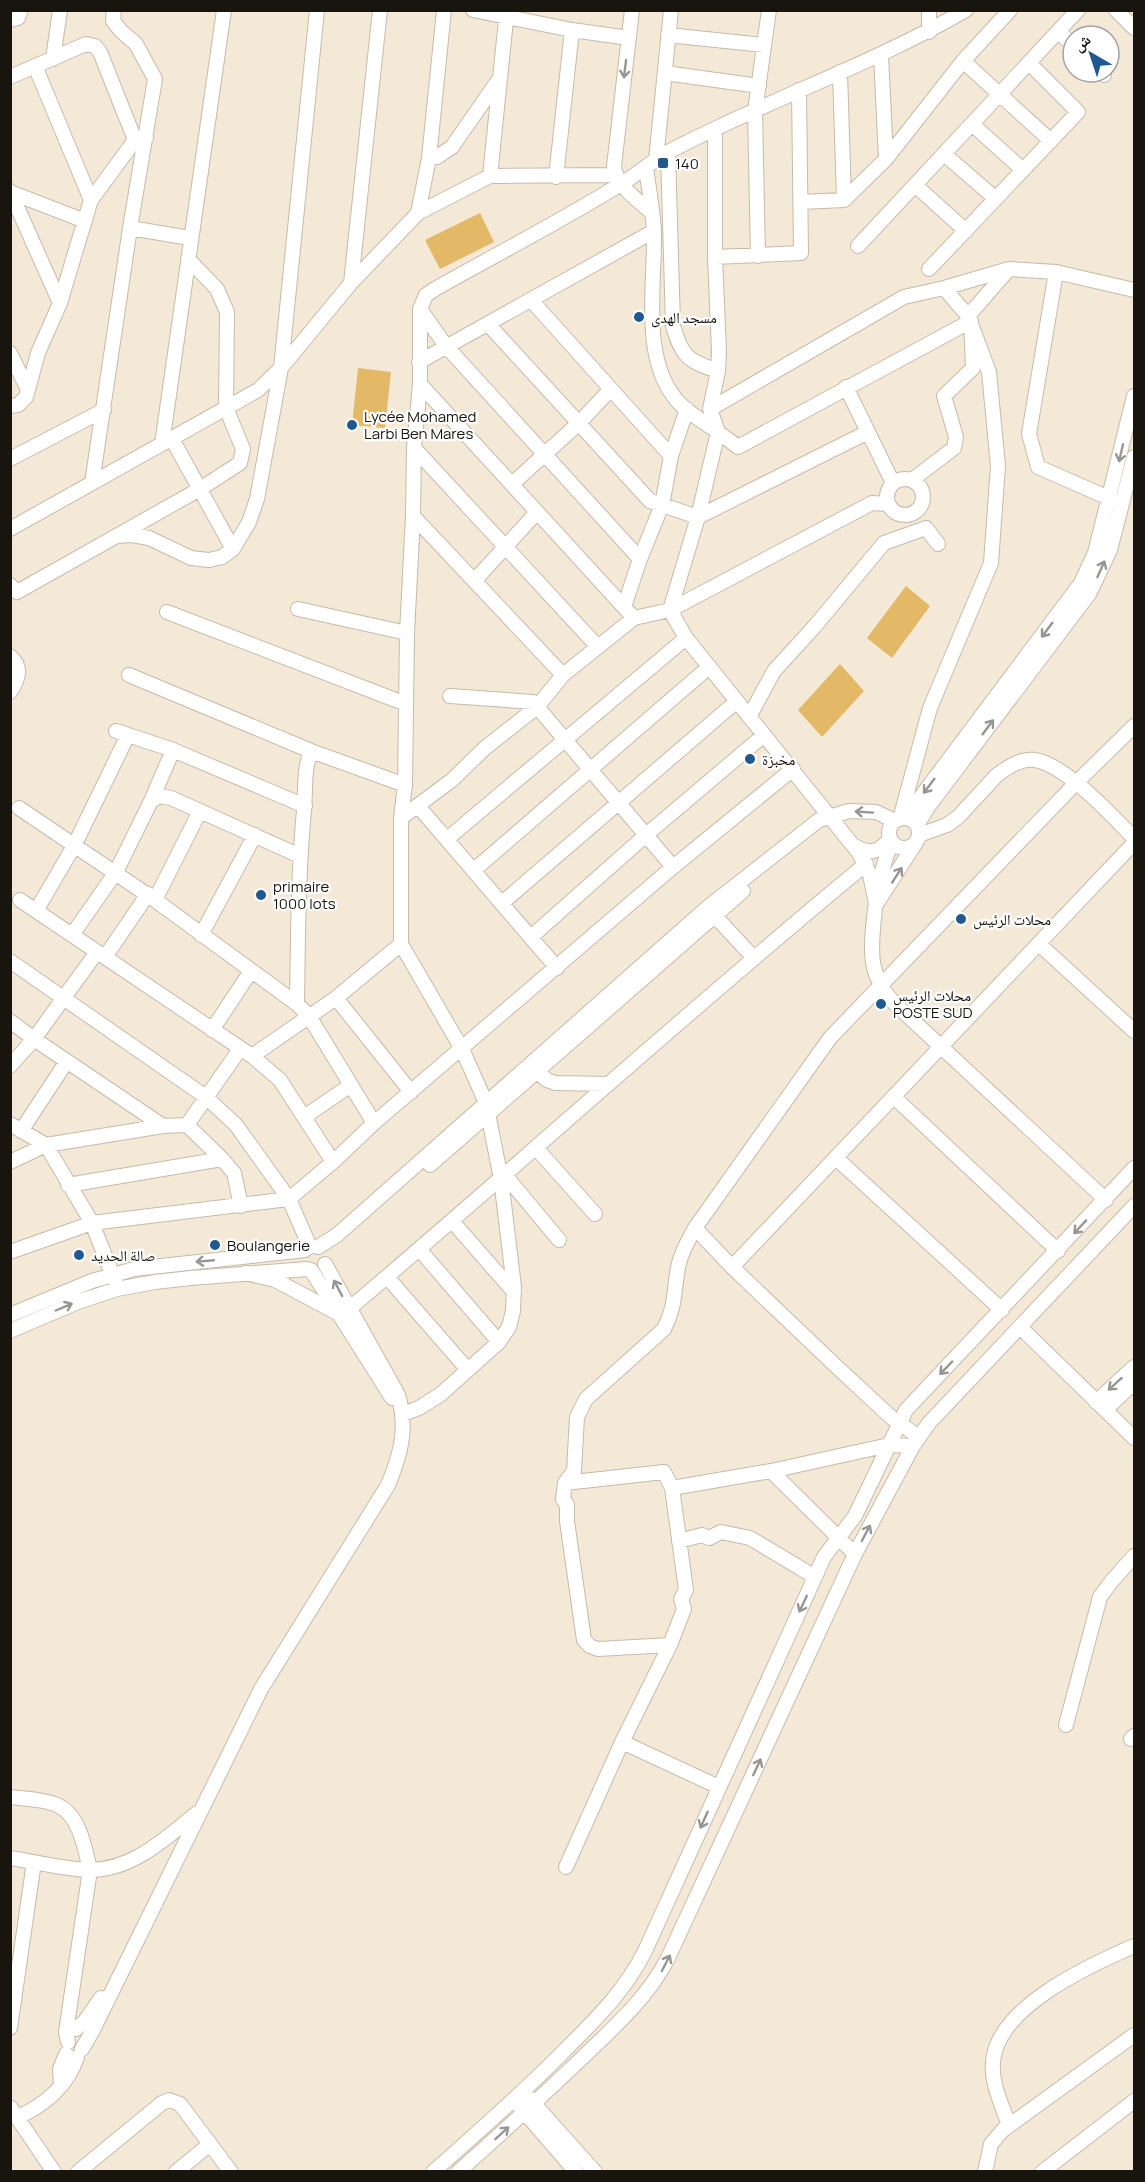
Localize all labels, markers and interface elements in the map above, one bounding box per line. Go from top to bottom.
north arrow [1061,24,1121,84]
text: ش [1068,28,1095,56]
one-way arrow [619,58,630,78]
place label: 140 [675,153,699,174]
marker: 140 [656,156,670,170]
place label: مسجد الهدى [651,307,717,328]
marker: مسجد الهدى [632,310,646,324]
place label: Lycée Mohamed Larbi Ben Mares [364,406,476,444]
marker: Lycée Mohamed Larbi Ben Mares [345,418,359,432]
one-way arrow [1115,443,1126,462]
one-way arrow [1096,560,1108,578]
one-way arrow [1040,622,1053,638]
one-way arrow [982,719,995,735]
place label: مخبزة [762,749,796,770]
marker: مخبزة [743,752,757,766]
one-way arrow [923,777,935,793]
one-way arrow [854,806,874,817]
one-way arrow [890,866,903,883]
place label: primaire 1000 lots [273,876,336,914]
marker: primaire 1000 lots [254,888,268,902]
place label: محلات الرئيس [973,909,1051,930]
marker: محلات الرئيس [954,912,968,926]
place label: محلات الرئيس POSTE SUD [893,985,973,1023]
marker: محلات الرئيس POSTE SUD [874,997,888,1011]
one-way arrow [1073,1219,1088,1234]
place label: Boulangerie [227,1235,310,1256]
marker: Boulangerie [208,1238,222,1252]
place label: صالة الحديد [91,1245,156,1266]
marker: صالة الحديد [72,1248,86,1262]
one-way arrow [196,1256,216,1267]
one-way arrow [332,1280,344,1297]
one-way arrow [54,1301,73,1312]
one-way arrow [939,1360,953,1375]
one-way arrow [1108,1377,1123,1391]
one-way arrow [861,1525,872,1543]
one-way arrow [796,1595,808,1613]
one-way arrow [751,1758,763,1776]
one-way arrow [698,1810,710,1828]
one-way arrow [660,1954,672,1972]
one-way arrow [494,2126,509,2140]

